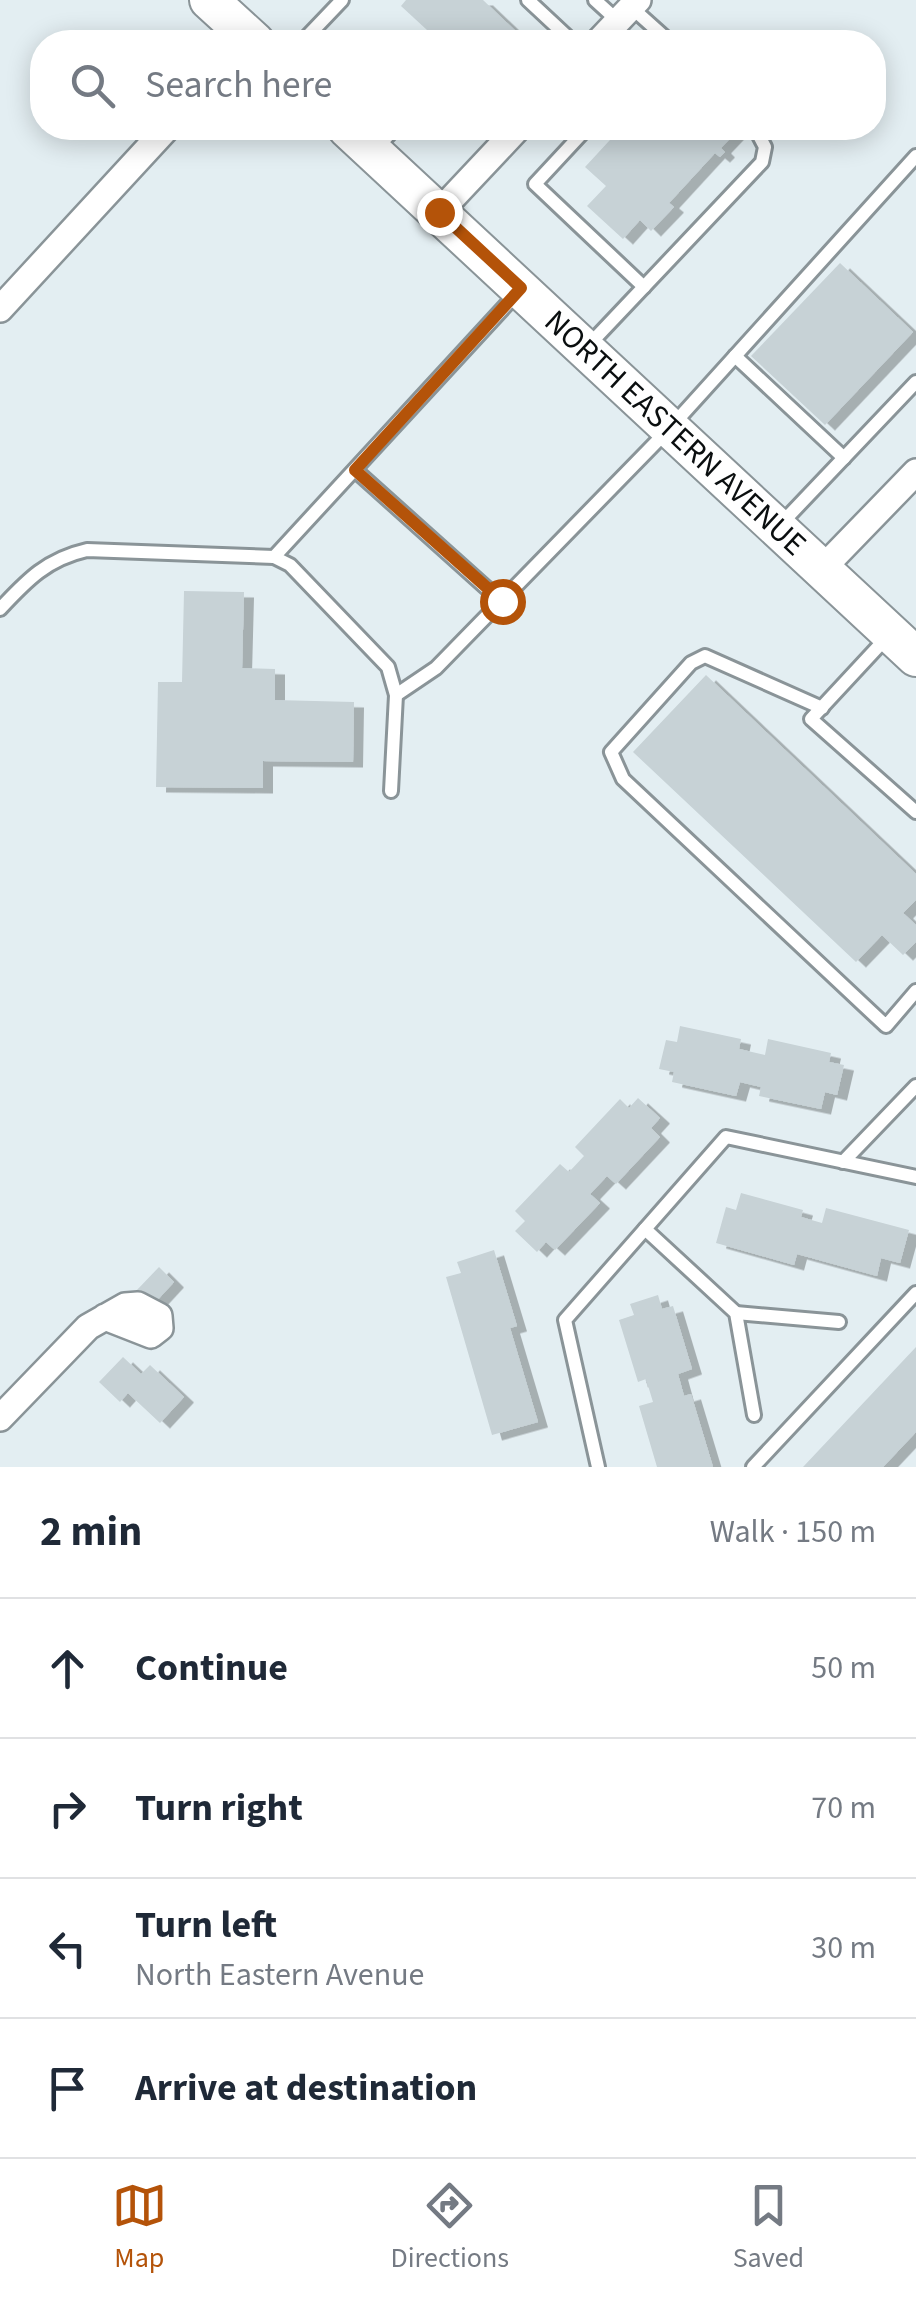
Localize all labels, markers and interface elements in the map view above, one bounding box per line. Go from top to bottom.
search box [30,30,886,140]
icon: search [65,58,120,113]
text: Search here [145,58,332,112]
route end [417,190,463,236]
street label: NORTH EASTERN AVENUE [534,299,816,567]
route start [480,579,526,625]
text: 2 min [40,1502,142,1562]
text: Walk · 150 m [710,1509,876,1555]
icon: ahead [40,1641,95,1696]
text: Continue [135,1641,288,1695]
text: 50 m [811,1645,876,1691]
icon: right [40,1781,95,1836]
text: Turn right [135,1781,303,1835]
text: 70 m [811,1785,876,1831]
text: Turn left [135,1898,277,1952]
icon: left [40,1921,95,1976]
text: 30 m [811,1925,876,1971]
text: North Eastern Avenue [135,1952,424,1998]
icon: arrive [40,2061,95,2116]
text: Arrive at destination [135,2061,477,2115]
tab: Map [112,2178,167,2278]
tab: Directions [391,2178,509,2278]
tab: Saved [733,2178,804,2278]

